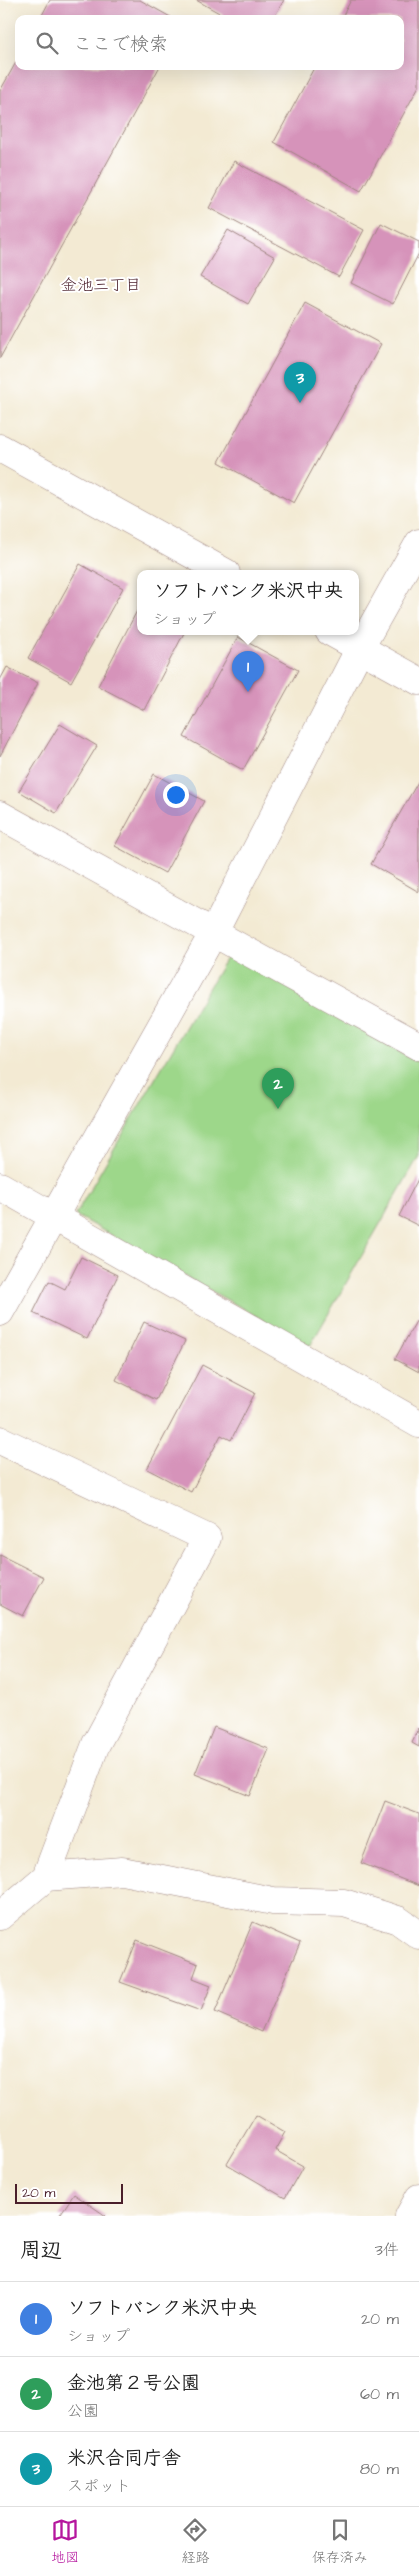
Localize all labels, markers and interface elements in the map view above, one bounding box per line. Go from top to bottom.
search box [15,15,404,70]
icon: search [33,29,61,57]
text: ここで検索 [73,31,168,58]
district label: 金池三丁目 [61,274,141,296]
pin: 3 [284,362,316,403]
popup [137,570,359,635]
text: ソフトバンク米沢中央 [153,578,343,605]
text: ショップ [153,608,216,630]
pin: 1 [232,651,264,692]
your location [163,782,189,808]
pin: 2 [262,1068,294,1109]
scale bar [15,2181,122,2204]
text: 20 m [22,2183,55,2203]
text: 周辺 [20,2236,62,2265]
text: 3件 [375,2239,399,2261]
text: ソフトバンク米沢中央 [67,2295,257,2322]
text: 1 [35,2308,37,2330]
text: 20 m [361,2308,399,2330]
text: ショップ [67,2325,130,2347]
text: 金池第２号公園 [67,2370,200,2397]
text: 2 [31,2383,41,2405]
text: 60 m [360,2383,399,2405]
text: 公園 [67,2400,99,2422]
text: 米沢合同庁舎 [67,2445,181,2472]
text: 3 [32,2458,40,2480]
text: 80 m [360,2458,399,2480]
text: スポット [67,2475,131,2497]
tab: 地図 [51,2516,79,2568]
tab: 経路 [181,2516,209,2568]
tab: 保存済み [312,2516,368,2568]

